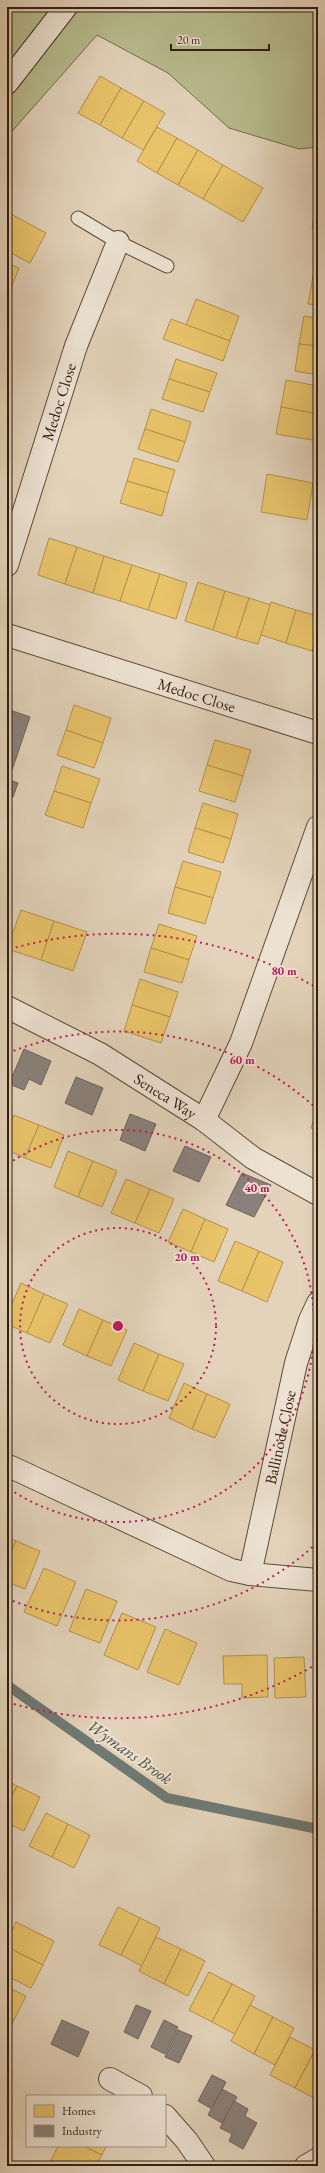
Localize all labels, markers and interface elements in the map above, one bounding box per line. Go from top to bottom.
scale bar [171,26,269,52]
text: 20 m [177,32,201,48]
street label: Medoc Close [37,361,81,444]
street label: Medoc Close [155,673,238,717]
text: 80 m [271,963,297,979]
text: 60 m [229,1052,255,1068]
street label: Seneca Way [130,1068,202,1124]
text: 40 m [244,1180,270,1196]
text: 20 m [174,1249,200,1265]
centre of rings [111,1319,125,1333]
street label: Ballinode Close [260,1388,301,1486]
water label: Wymans Brook [83,1715,177,1790]
legend [26,2095,166,2147]
text: Homes [62,2103,96,2119]
text: Industry [62,2123,102,2139]

